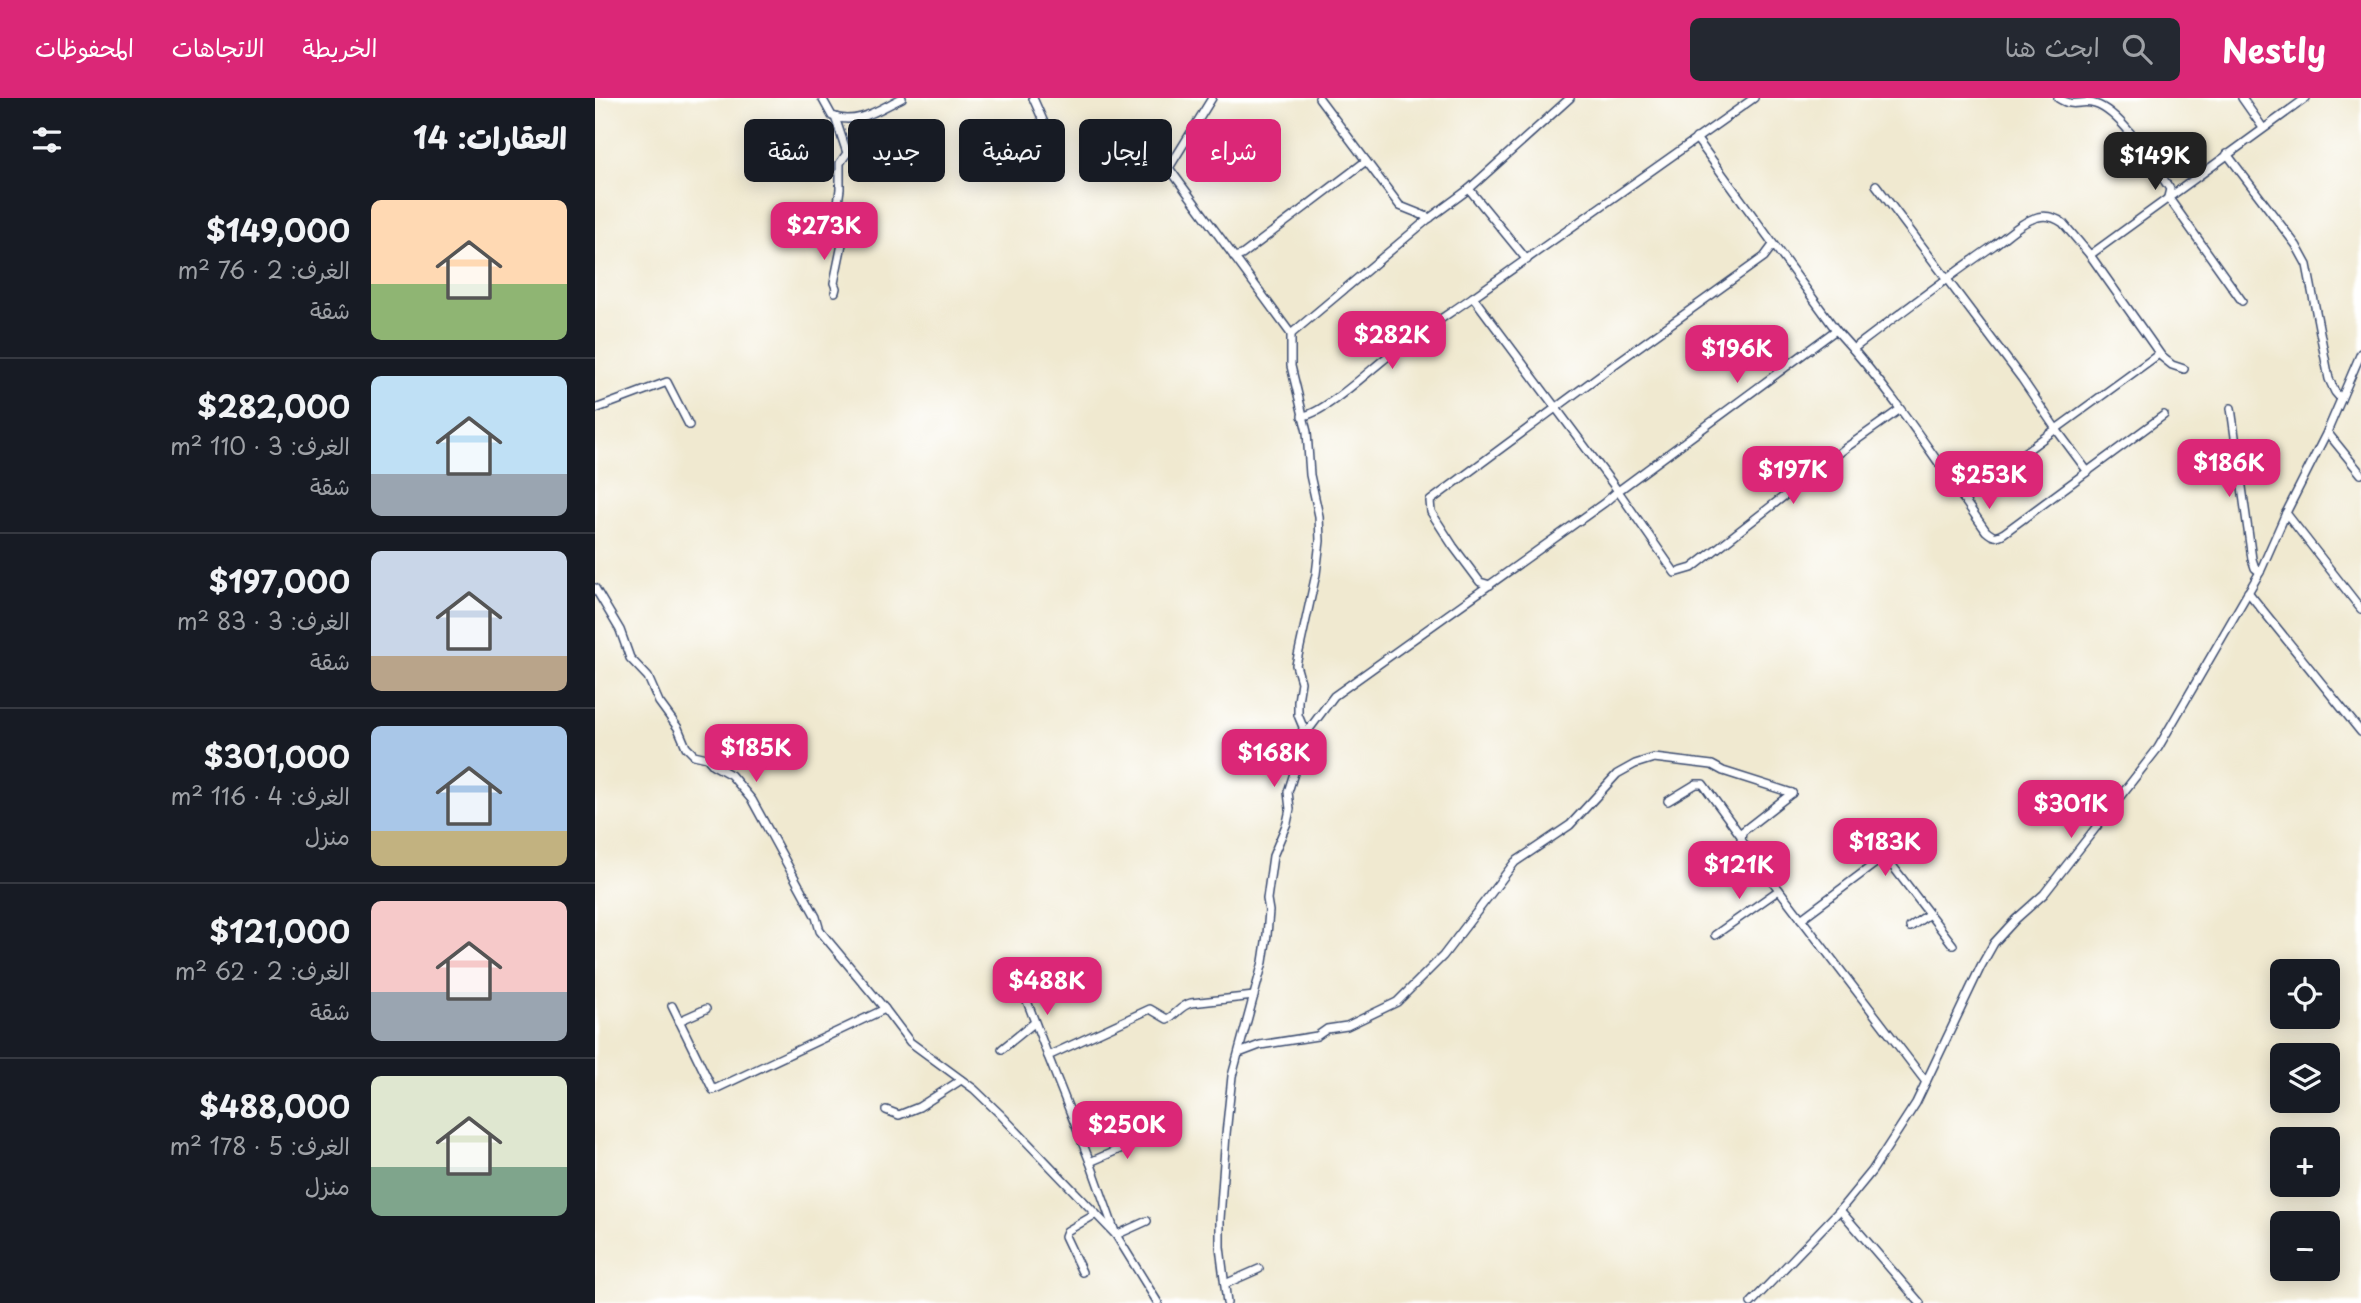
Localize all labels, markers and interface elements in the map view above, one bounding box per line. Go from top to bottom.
search box [1690,18,2180,81]
text: Nestly [2222,24,2326,74]
text: ابحث هنا [2005,27,2100,66]
text: المحفوظات [35,29,134,65]
text: الاتجاهات [172,29,265,65]
text: الخريطة [303,29,377,65]
icon: search [2118,30,2156,68]
text: العقارات: 14 [413,114,567,159]
chip: شقة [744,119,834,182]
chip: جديد [848,119,945,182]
chip: تصفية [959,119,1065,182]
chip: إيجار [1079,119,1172,182]
chip: شراء [1186,119,1281,182]
icon: filters [28,121,66,159]
pin: $149K [2106,132,2204,192]
text: $149K [2120,137,2190,172]
pin: $273K [775,202,873,262]
text: $149,000 [206,207,350,252]
text: $273K [787,207,861,242]
icon: home [427,228,511,312]
text: الغرف: 2 · 76 m² [178,252,350,287]
text: شقة [310,292,350,327]
pin: $282K [1343,312,1441,371]
text: $282K [1354,316,1430,351]
pin: $196K [1688,326,1786,385]
text: $196K [1701,330,1773,365]
text: $282,000 [198,383,350,428]
icon: home [427,404,511,488]
text: الغرف: 3 · 110 m² [170,428,350,463]
pin: $186K [2180,440,2278,499]
text: $186K [2193,444,2265,479]
pin: $197K [1744,446,1842,506]
text: $197K [1758,451,1828,486]
pin: $253K [1940,452,2038,511]
text: $253K [1951,456,2027,491]
text: شقة [310,468,350,503]
text: $197,000 [209,558,350,603]
icon: home [427,579,511,663]
text: الغرف: 3 · 83 m² [177,603,350,638]
text: شقة [310,643,350,678]
pin: $185K [707,724,805,784]
text: $185K [721,729,791,764]
pin: $168K [1225,730,1323,789]
text: $301,000 [204,733,350,778]
text: $168K [1238,734,1310,769]
icon: home [427,754,511,838]
text: الغرف: 4 · 116 m² [171,778,350,813]
pin: $301K [2022,780,2120,840]
text: $301K [2034,785,2108,820]
text: منزل [305,818,350,853]
pin: $183K [1836,818,1934,878]
text: $183K [1849,823,1921,858]
pin: $121K [1690,842,1788,901]
text: $121K [1704,846,1774,881]
text: $121,000 [210,908,350,953]
icon: home [427,929,511,1013]
text: الغرف: 2 · 62 m² [175,953,350,988]
pin: $488K [998,958,1096,1017]
map controls [2270,959,2340,1281]
button: locate [2270,959,2340,1029]
text: $488K [1009,962,1085,997]
text: شقة [310,993,350,1028]
button: layers [2270,1043,2340,1113]
text: $488,000 [200,1083,350,1128]
pin: $250K [1078,1102,1176,1161]
icon: home [427,1104,511,1188]
text: $250K [1088,1106,1166,1141]
button: + [2270,1127,2340,1197]
text: الغرف: 5 · 178 m² [169,1128,350,1163]
text: منزل [305,1168,350,1203]
button: − [2270,1211,2340,1281]

